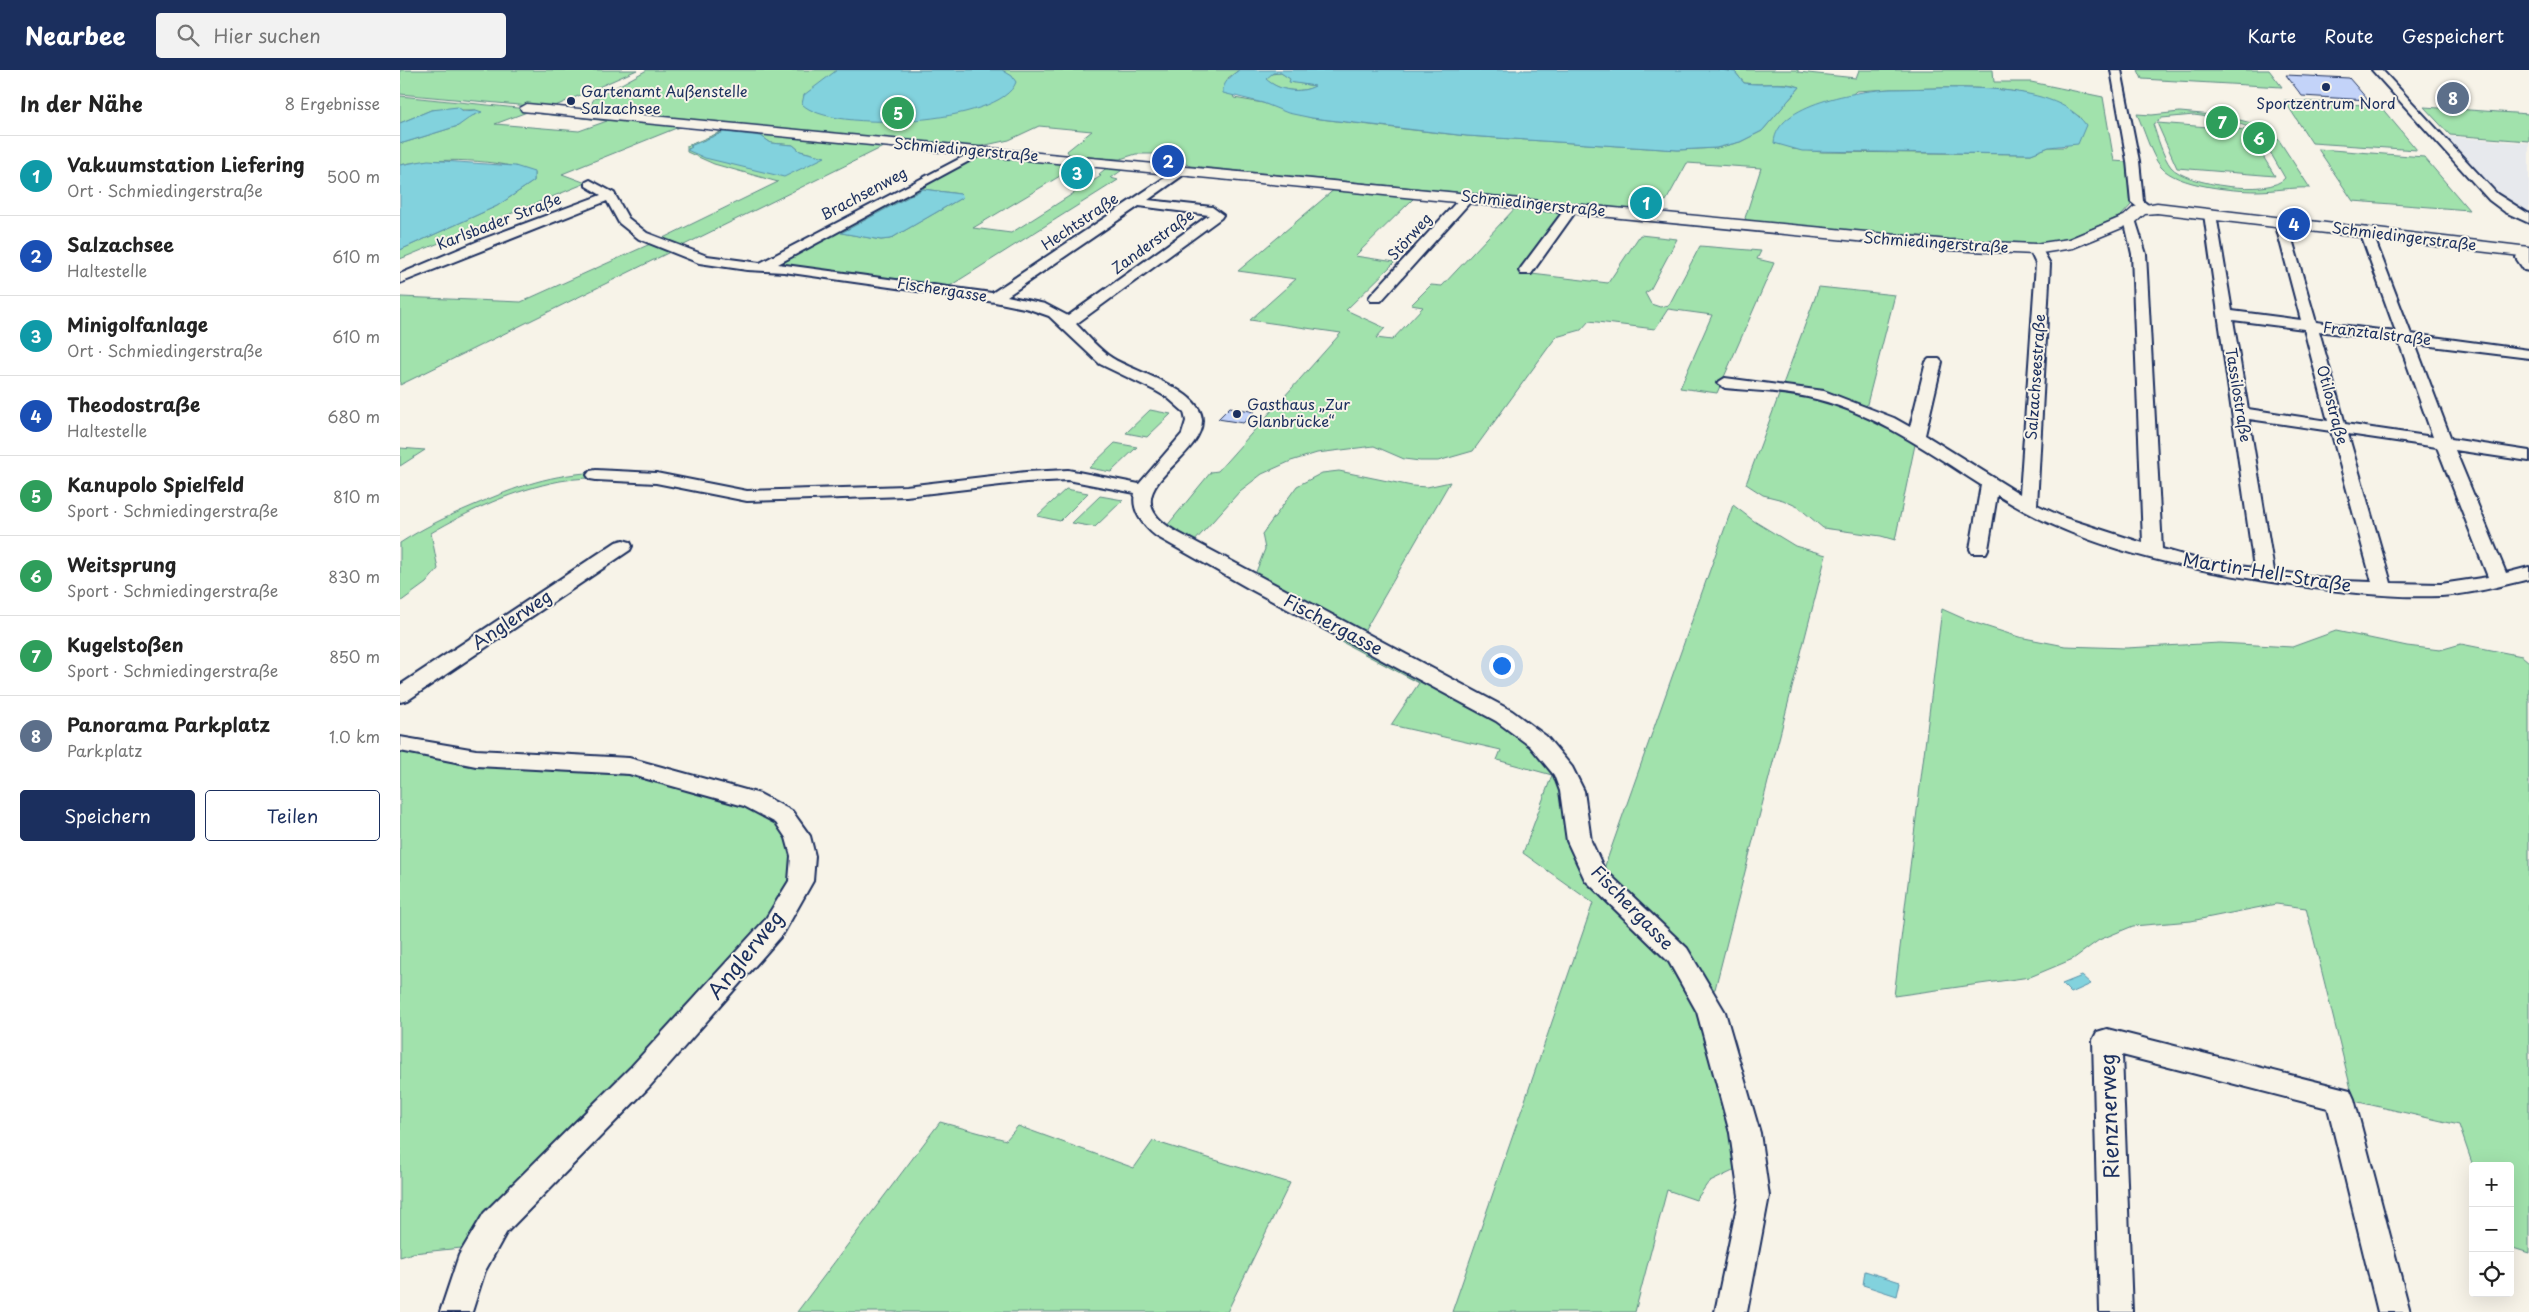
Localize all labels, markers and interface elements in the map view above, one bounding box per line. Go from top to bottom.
search box [156,13,506,58]
text: Nearbee [25,17,126,53]
icon: search [174,21,202,49]
text: Hier suchen [214,21,321,49]
text: Karte [2248,22,2296,49]
text: Route [2324,22,2374,49]
text: Gespeichert [2402,22,2504,49]
place label: Gartenamt Außenstelle Salzachsee [581,79,747,119]
pin: 8 [2437,79,2469,117]
marker: Sportzentrum Nord [2320,81,2332,93]
text: In der Nähe [20,87,142,119]
text: 8 Ergebnisse [284,91,380,115]
place label: Sportzentrum Nord [2256,91,2396,114]
pin: 5 [882,94,914,132]
marker: Gartenamt Außenstelle Salzachsee [565,95,577,107]
pin: 7 [2206,103,2238,141]
pin: 6 [2243,119,2275,157]
street label: Schmiedingerstraße [893,131,1040,166]
pin: 2 [1152,142,1184,180]
text: Vakuumstation Liefering [67,150,305,178]
pin: 3 [1061,154,1093,192]
street label: Brachsenweg [816,160,911,225]
text: 1 [32,164,40,188]
text: 500 m [327,164,380,188]
text: Ort · Schmiedingerstraße [67,178,263,202]
street label: Schmiedingerstraße [1460,183,1607,222]
pin: 1 [1630,184,1662,222]
street label: Karlsbader Straße [433,186,564,255]
street label: Hechtstraße [1036,186,1122,255]
street label: Zanderstraße [1106,203,1198,279]
pin: 4 [2278,205,2310,243]
street label: Störweg [1381,207,1437,265]
street label: Schmiedingerstraße [2331,215,2478,256]
street label: Schmiedingerstraße [1863,225,2010,258]
text: Salzachsee [67,230,174,258]
text: 2 [30,244,42,268]
text: 610 m [332,244,380,268]
text: Haltestelle [67,258,147,282]
street label: Fischergasse [896,270,989,307]
text: Minigolfanlage [67,310,208,338]
street label: Salzachseestraße [2019,313,2050,441]
street label: Franztalstraße [2322,314,2433,351]
text: 3 [31,324,41,348]
text: 610 m [332,324,380,348]
text: Ort · Schmiedingerstraße [67,338,263,362]
street label: Tassilostraße [2221,346,2258,444]
street label: Otilostraße [2312,362,2355,447]
text: Theodostraße [67,390,200,418]
place label: Gasthaus „Zur Glanbrücke“ [1247,392,1350,432]
text: 4 [31,404,41,428]
text: 680 m [327,404,380,428]
marker: Gasthaus „Zur Glanbrücke“ [1231,408,1243,420]
text: Haltestelle [67,418,147,442]
text: Kanupolo Spielfeld [67,470,244,498]
text: 5 [31,484,41,508]
text: 810 m [333,484,380,508]
text: Sport · Schmiedingerstraße [67,498,278,522]
street label: Martin-Hell-Straße [2181,545,2353,598]
text: Weitsprung [67,550,176,578]
text: 6 [30,564,42,588]
text: 830 m [328,564,380,588]
text: Sport · Schmiedingerstraße [67,578,278,602]
street label: Anglerweg [466,582,557,656]
street label: Fischergasse [1279,586,1388,661]
text: Kugelstoßen [67,630,183,658]
text: 7 [31,644,41,668]
text: 850 m [329,644,380,668]
your location [1489,653,1515,679]
text: Sport · Schmiedingerstraße [67,658,278,682]
text: Panorama Parkplatz [67,710,270,738]
text: 8 [31,724,41,748]
text: 1.0 km [329,724,380,748]
text: Parkplatz [67,738,142,762]
button: Speichern [20,790,195,841]
button: Teilen [205,790,380,841]
street label: Fischergasse [1586,858,1681,956]
street label: Anglerweg [698,902,791,1005]
street label: Rienznerweg [2090,1053,2126,1179]
map controls [2469,1162,2514,1297]
button: + [2469,1162,2514,1207]
button: − [2469,1207,2514,1252]
button: locate [2469,1252,2514,1297]

